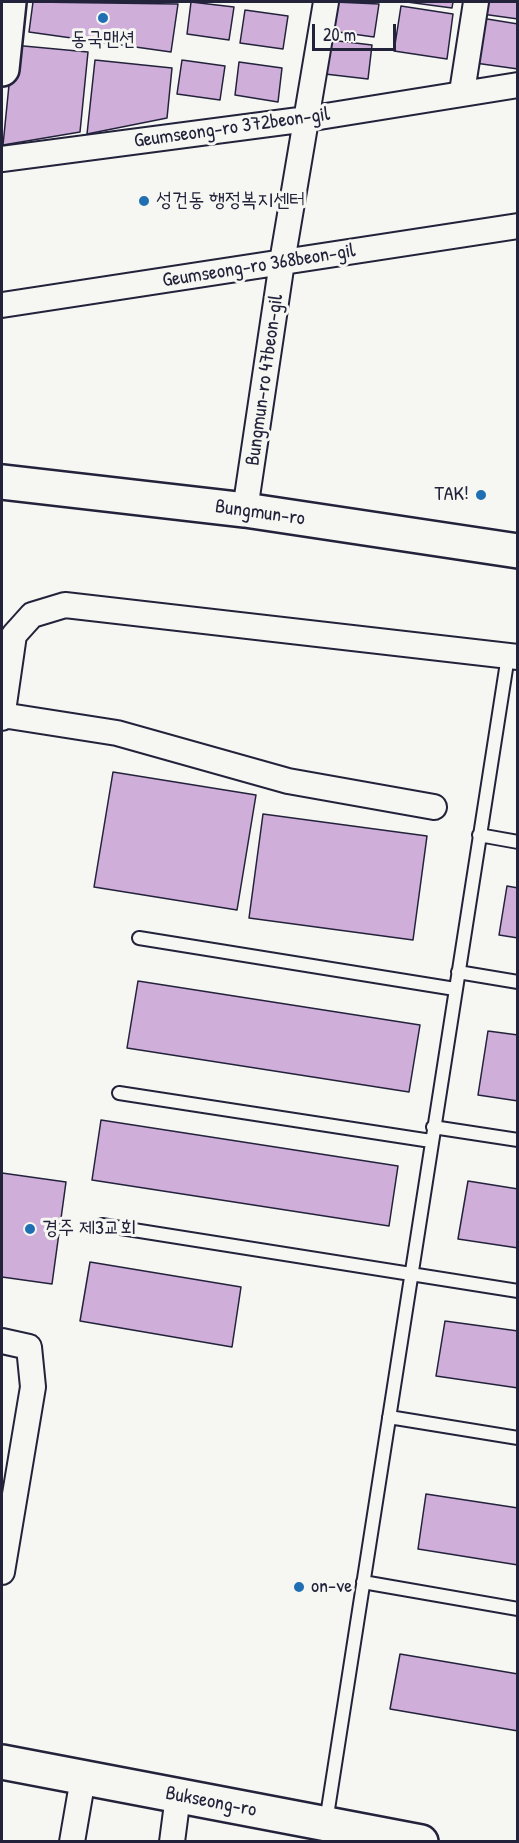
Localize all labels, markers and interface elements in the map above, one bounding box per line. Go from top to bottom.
marker: 동국맨션 [96,11,110,25]
scale bar [315,12,399,50]
text: 20 m [323,22,356,47]
place label: 동국맨션 [71,28,135,52]
street label: Geumseong-ro 372beon-gil [133,102,331,154]
place label: 성건동 행정복지센터 [156,189,305,213]
marker: 성건동 행정복지센터 [137,194,151,208]
street label: Geumseong-ro 368beon-gil [161,239,357,293]
street label: Bungmun-ro 47beon-gil [241,293,289,467]
place label: TAK! [434,483,469,507]
marker: TAK! [474,488,488,502]
street label: Bungmun-ro [213,495,307,531]
place label: 경주 제3교회 [42,1217,136,1241]
marker: 경주 제3교회 [23,1222,37,1236]
place label: on-ve [311,1575,352,1599]
marker: on-ve [292,1580,306,1594]
street label: Bukseong-ro [164,1781,258,1823]

